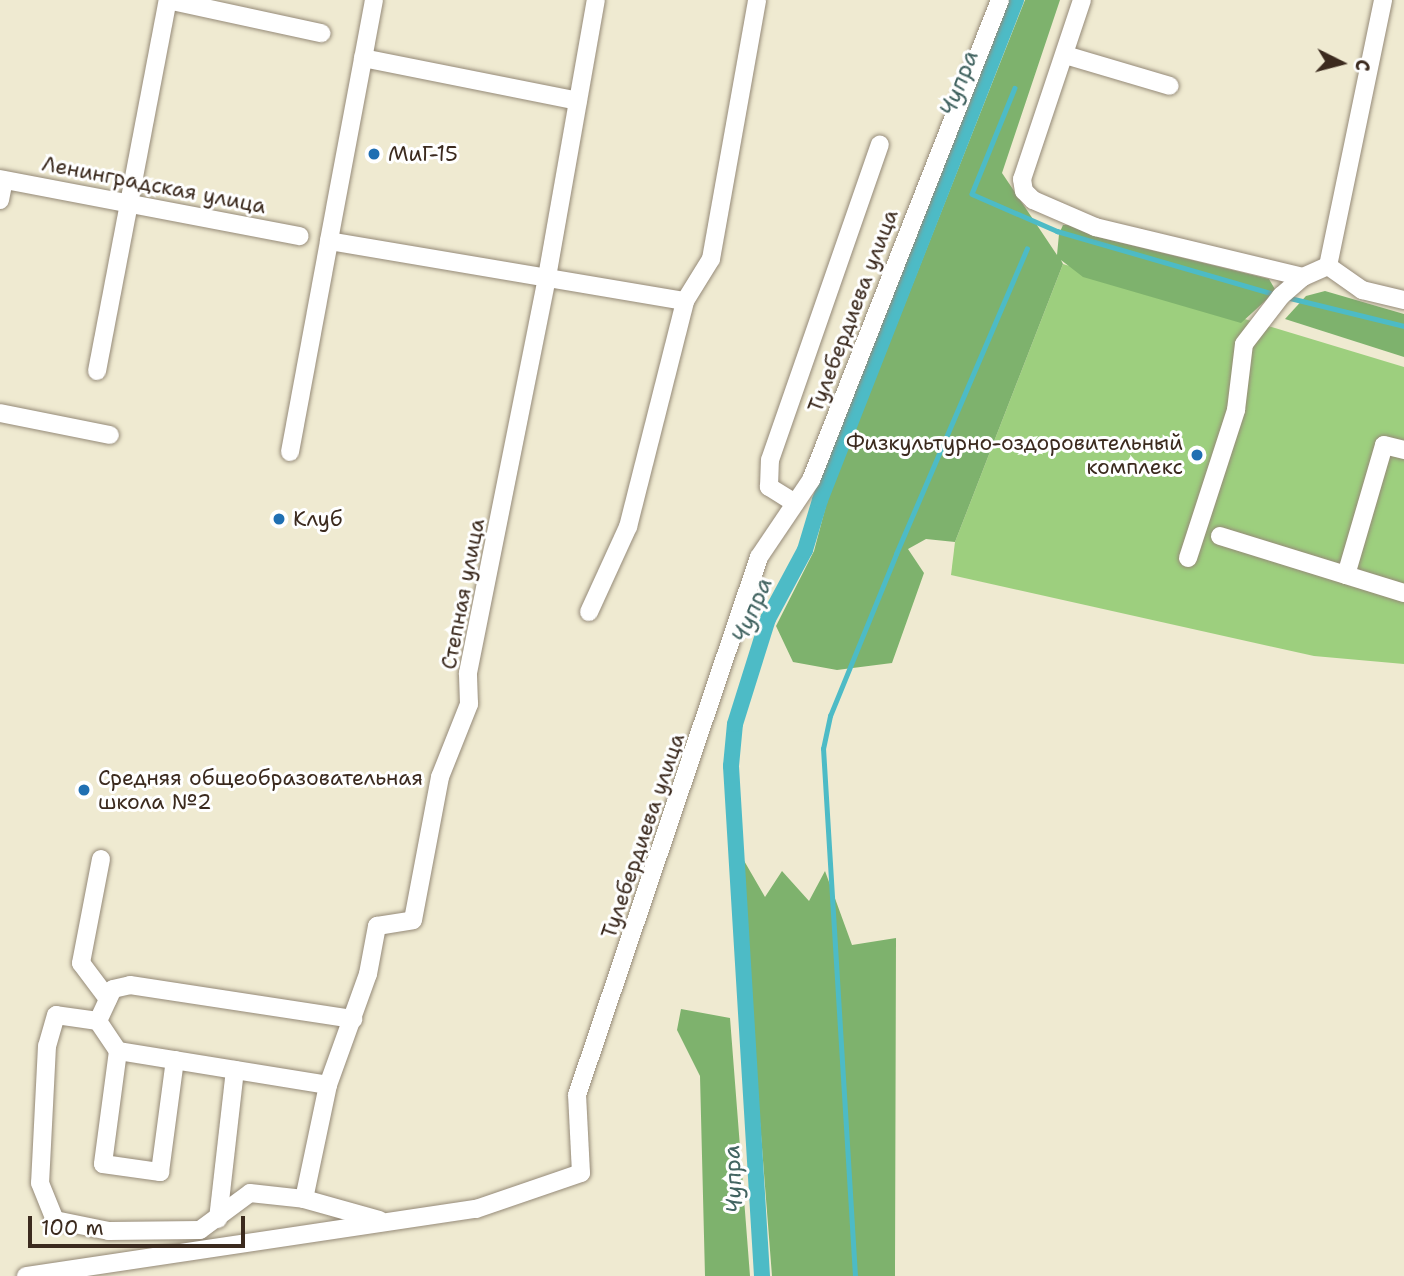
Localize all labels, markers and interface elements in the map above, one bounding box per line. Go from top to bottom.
north arrow [1306,28,1376,98]
water label: Чупра [934,46,984,120]
text: С [1349,58,1375,72]
place label: МиГ-15 [388,141,458,167]
marker: МиГ-15 [366,146,382,162]
street label: Ленинградская улица [40,151,268,219]
street label: Тулебердиева улица [803,206,903,416]
place label: Физкультурно-оздоровительный комплекс [846,430,1183,480]
marker: Физкультурно-оздоровительный комплекс [1189,447,1205,463]
place label: Клуб [293,506,342,532]
marker: Клуб [271,511,287,527]
street label: Степная улица [436,516,490,672]
water label: Чупра [726,573,778,647]
street label: Тулебердиева улица [596,730,690,942]
place label: Средняя общеобразовательная школа №2 [98,765,423,815]
marker: Средняя общеобразовательная школа №2 [76,782,92,798]
water label: Чупра [717,1144,749,1214]
scale bar [32,1202,248,1246]
text: 100 m [41,1214,104,1242]

